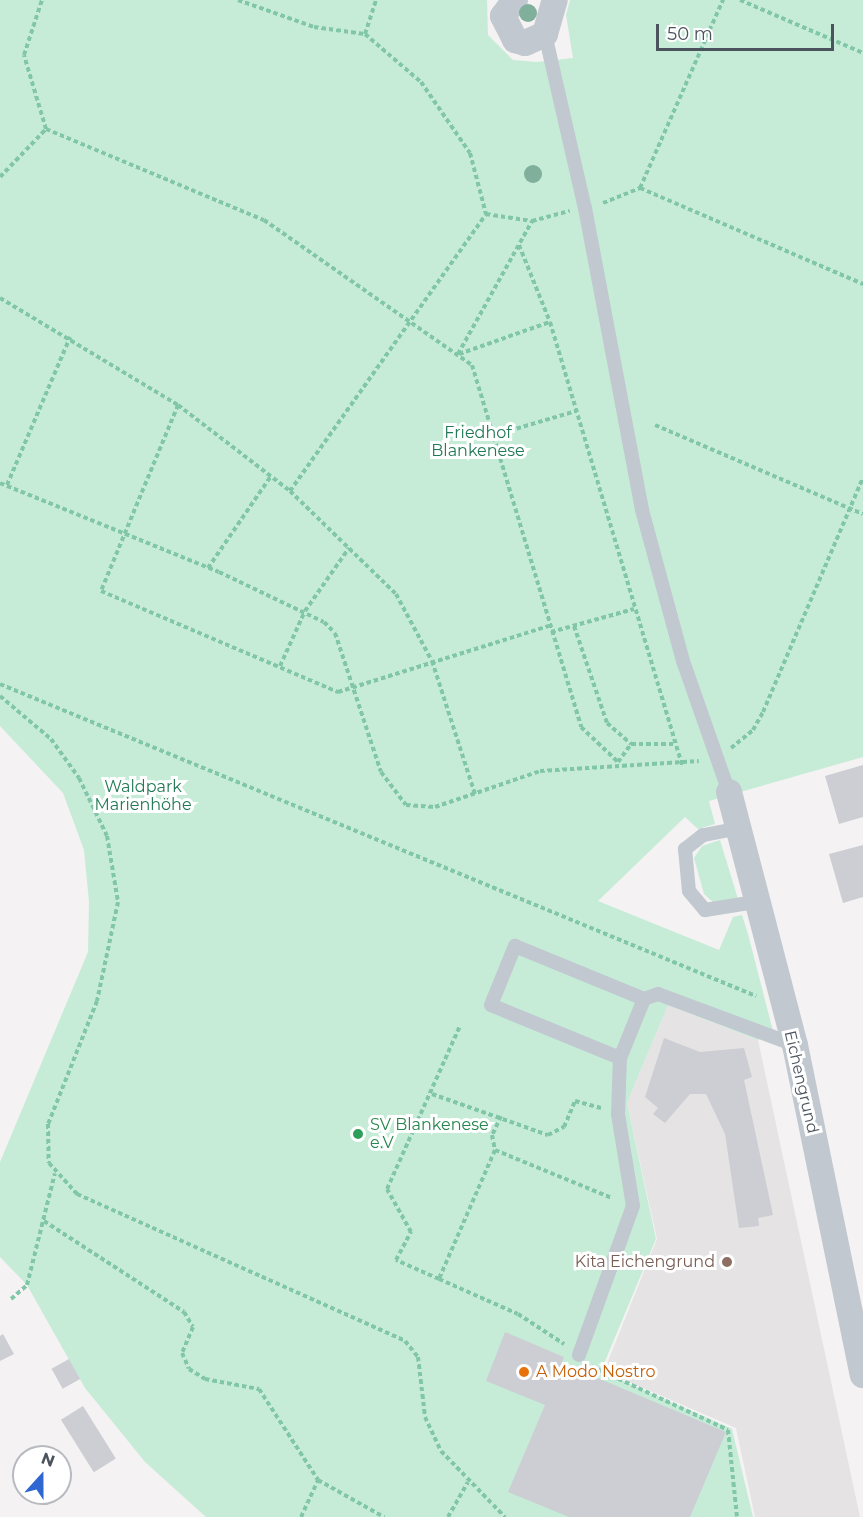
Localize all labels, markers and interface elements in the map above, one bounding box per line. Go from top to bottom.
scale bar [659,12,838,50]
text: 50 m [667,23,713,45]
park label: Friedhof Blankenese [431,423,525,461]
park label: Waldpark Marienhöhe [94,777,192,815]
street label: Eichengrund [780,1029,822,1135]
place label: SV Blankenese e.V [370,1115,489,1153]
marker: SV Blankenese e.V [351,1127,365,1141]
place label: Kita Eichengrund [575,1252,715,1272]
marker: Kita Eichengrund [720,1255,734,1269]
place label: A Modo Nostro [536,1362,656,1382]
marker: A Modo Nostro [517,1365,531,1379]
north arrow [12,1445,72,1505]
text: N [38,1448,57,1471]

